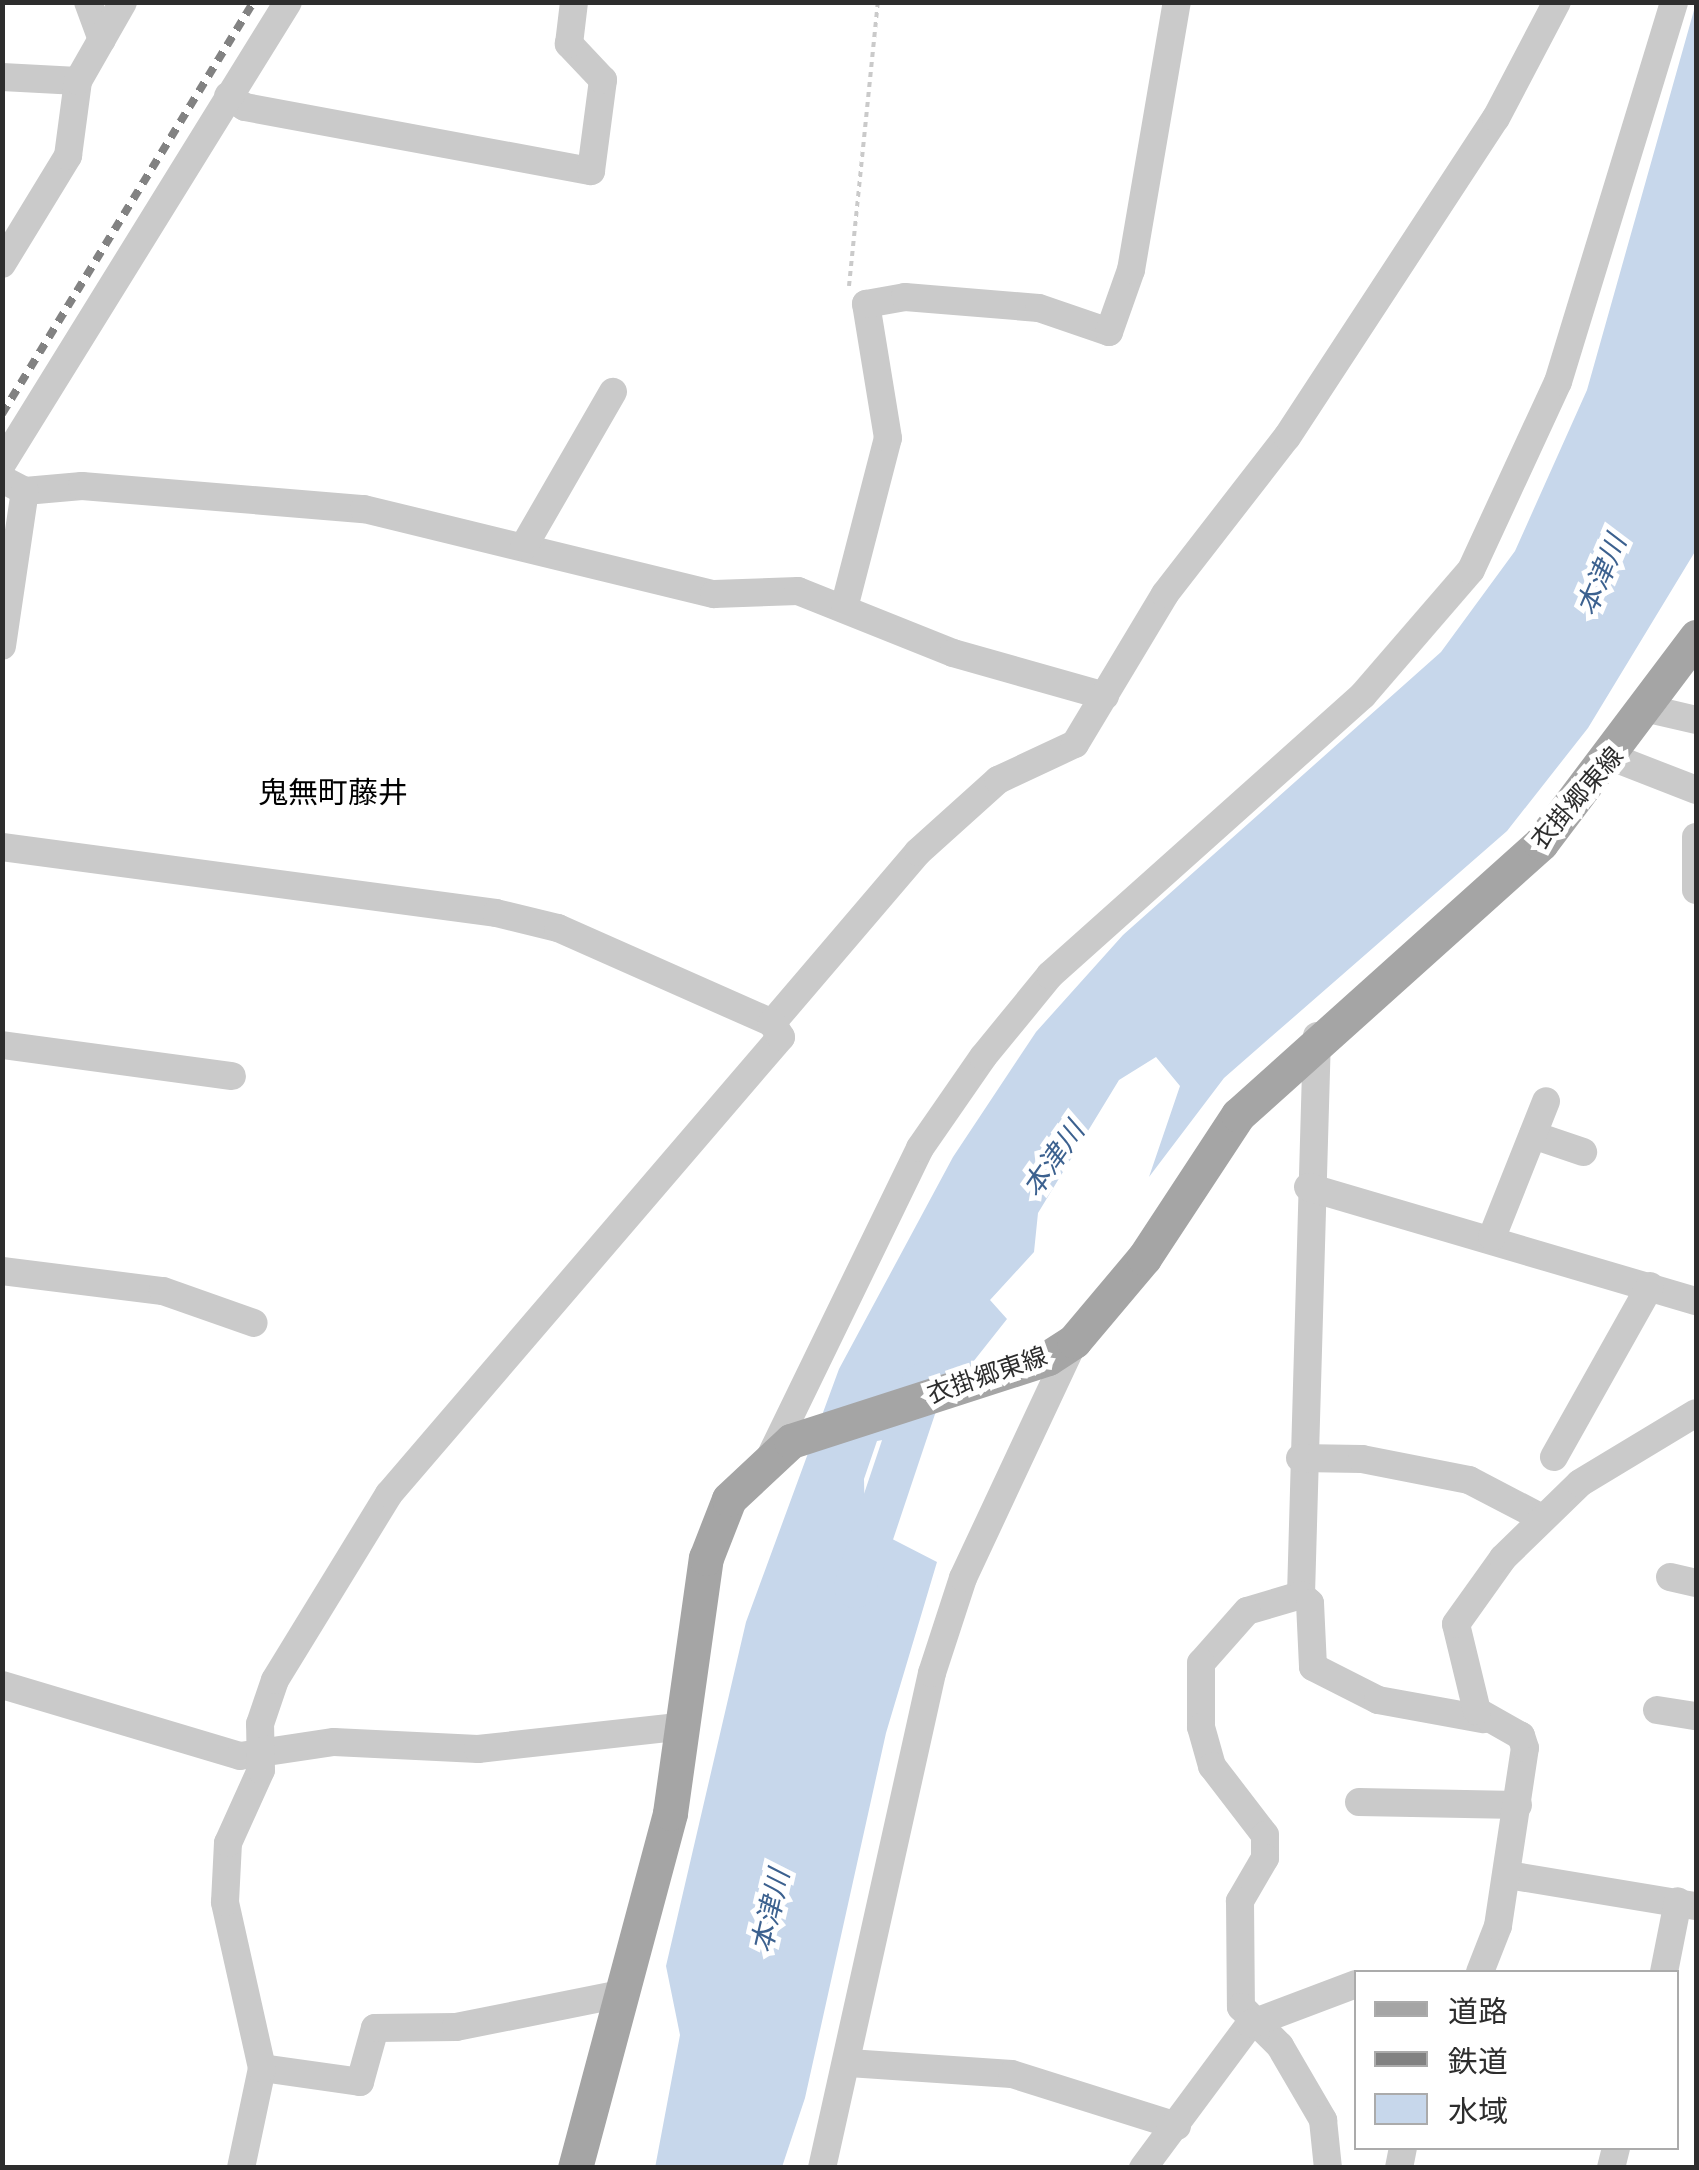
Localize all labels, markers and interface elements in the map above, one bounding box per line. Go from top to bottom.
water label: 本津川 [1569,530,1633,620]
street label: 衣掛郷東線 [1525,741,1629,855]
district label: 鬼無町藤井 [258,774,408,810]
water label: 本津川 [1015,1115,1091,1203]
street label: 衣掛郷東線 [923,1340,1051,1410]
water label: 本津川 [744,1866,796,1956]
legend [1354,1970,1679,2150]
text: 道路 [1448,1993,1508,2029]
text: 鉄道 [1448,2043,1508,2079]
text: 水域 [1448,2093,1508,2129]

